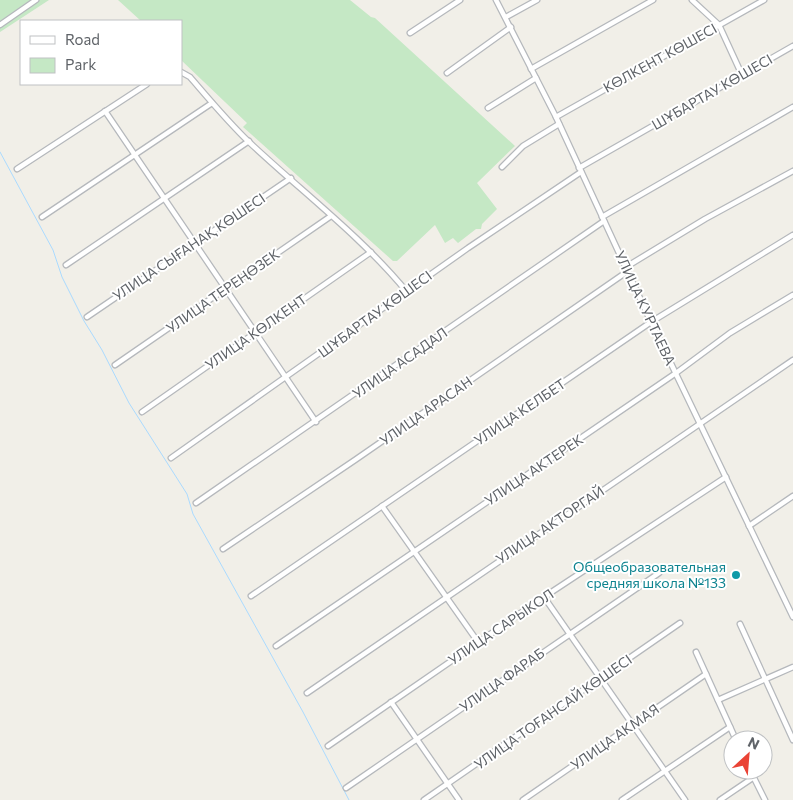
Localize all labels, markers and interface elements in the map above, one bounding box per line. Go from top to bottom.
street label: КӨЛКЕНТ КӨШЕСІ [600,19,720,96]
legend [20,20,182,85]
text: Road [65,30,100,48]
street label: ШҰБАРТАУ КӨШЕСІ [648,50,775,133]
text: Park [65,55,96,73]
street label: УЛИЦА СЫҒАНАҚ КӨШЕСІ [109,189,268,304]
street label: УЛИЦА ТЕРЕҢӨЗЕК [163,245,283,336]
street label: УЛИЦА КУРТАЕВА [611,248,680,368]
street label: ШҰБАРТАУ КӨШЕСІ [315,267,435,361]
street label: УЛИЦА КӨЛКЕНТ [202,290,310,373]
street label: УЛИЦА АСАДАЛ [349,324,450,402]
street label: УЛИЦА АРАСАН [376,372,475,449]
street label: УЛИЦА КЕЛБЕТ [471,375,569,448]
street label: УЛИЦА АКТЕРЕК [481,430,586,509]
street label: УЛИЦА АКТОРГАЙ [492,482,607,567]
place label: Общеобразовательная средняя школа №133 [573,558,726,591]
marker: Общеобразовательная средняя школа №133 [730,569,742,581]
street label: УЛИЦА САРЫКОЛ [445,585,557,668]
street label: УЛИЦА ФАРАБ [456,644,548,715]
street label: УЛИЦА ТОҒАНСАЙ КӨШЕСІ [471,651,635,773]
street label: УЛИЦА АКМАЯ [567,700,662,773]
north arrow [723,730,773,780]
text: N [745,733,762,753]

